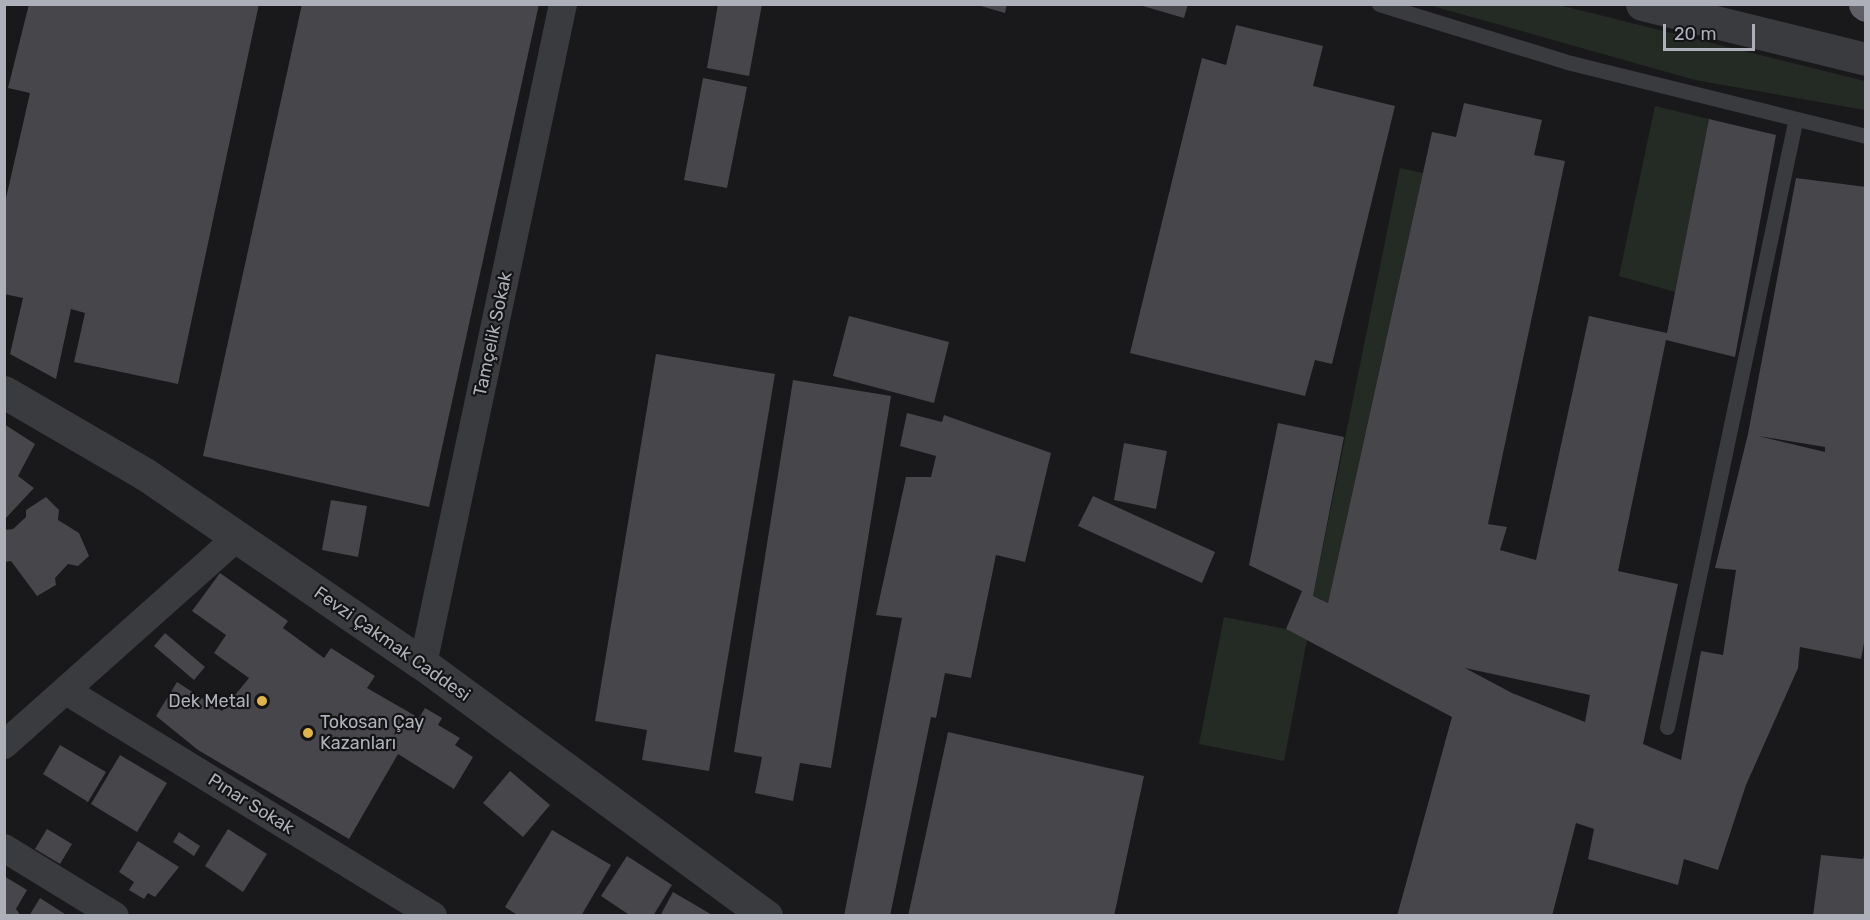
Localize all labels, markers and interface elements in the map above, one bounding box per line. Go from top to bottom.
scale bar [1666,12,1758,50]
text: 20 m [1674,23,1716,45]
street label: Tamçelik Sokak [469,270,517,398]
street label: Fevzi Çakmak Caddesi [310,582,474,706]
place label: Dek Metal [168,690,250,712]
marker: Dek Metal [255,694,269,708]
place label: Tokosan Çay Kazanları [320,712,424,754]
marker: Tokosan Çay Kazanları [301,726,315,740]
street label: Pınar Sokak [204,769,298,839]

